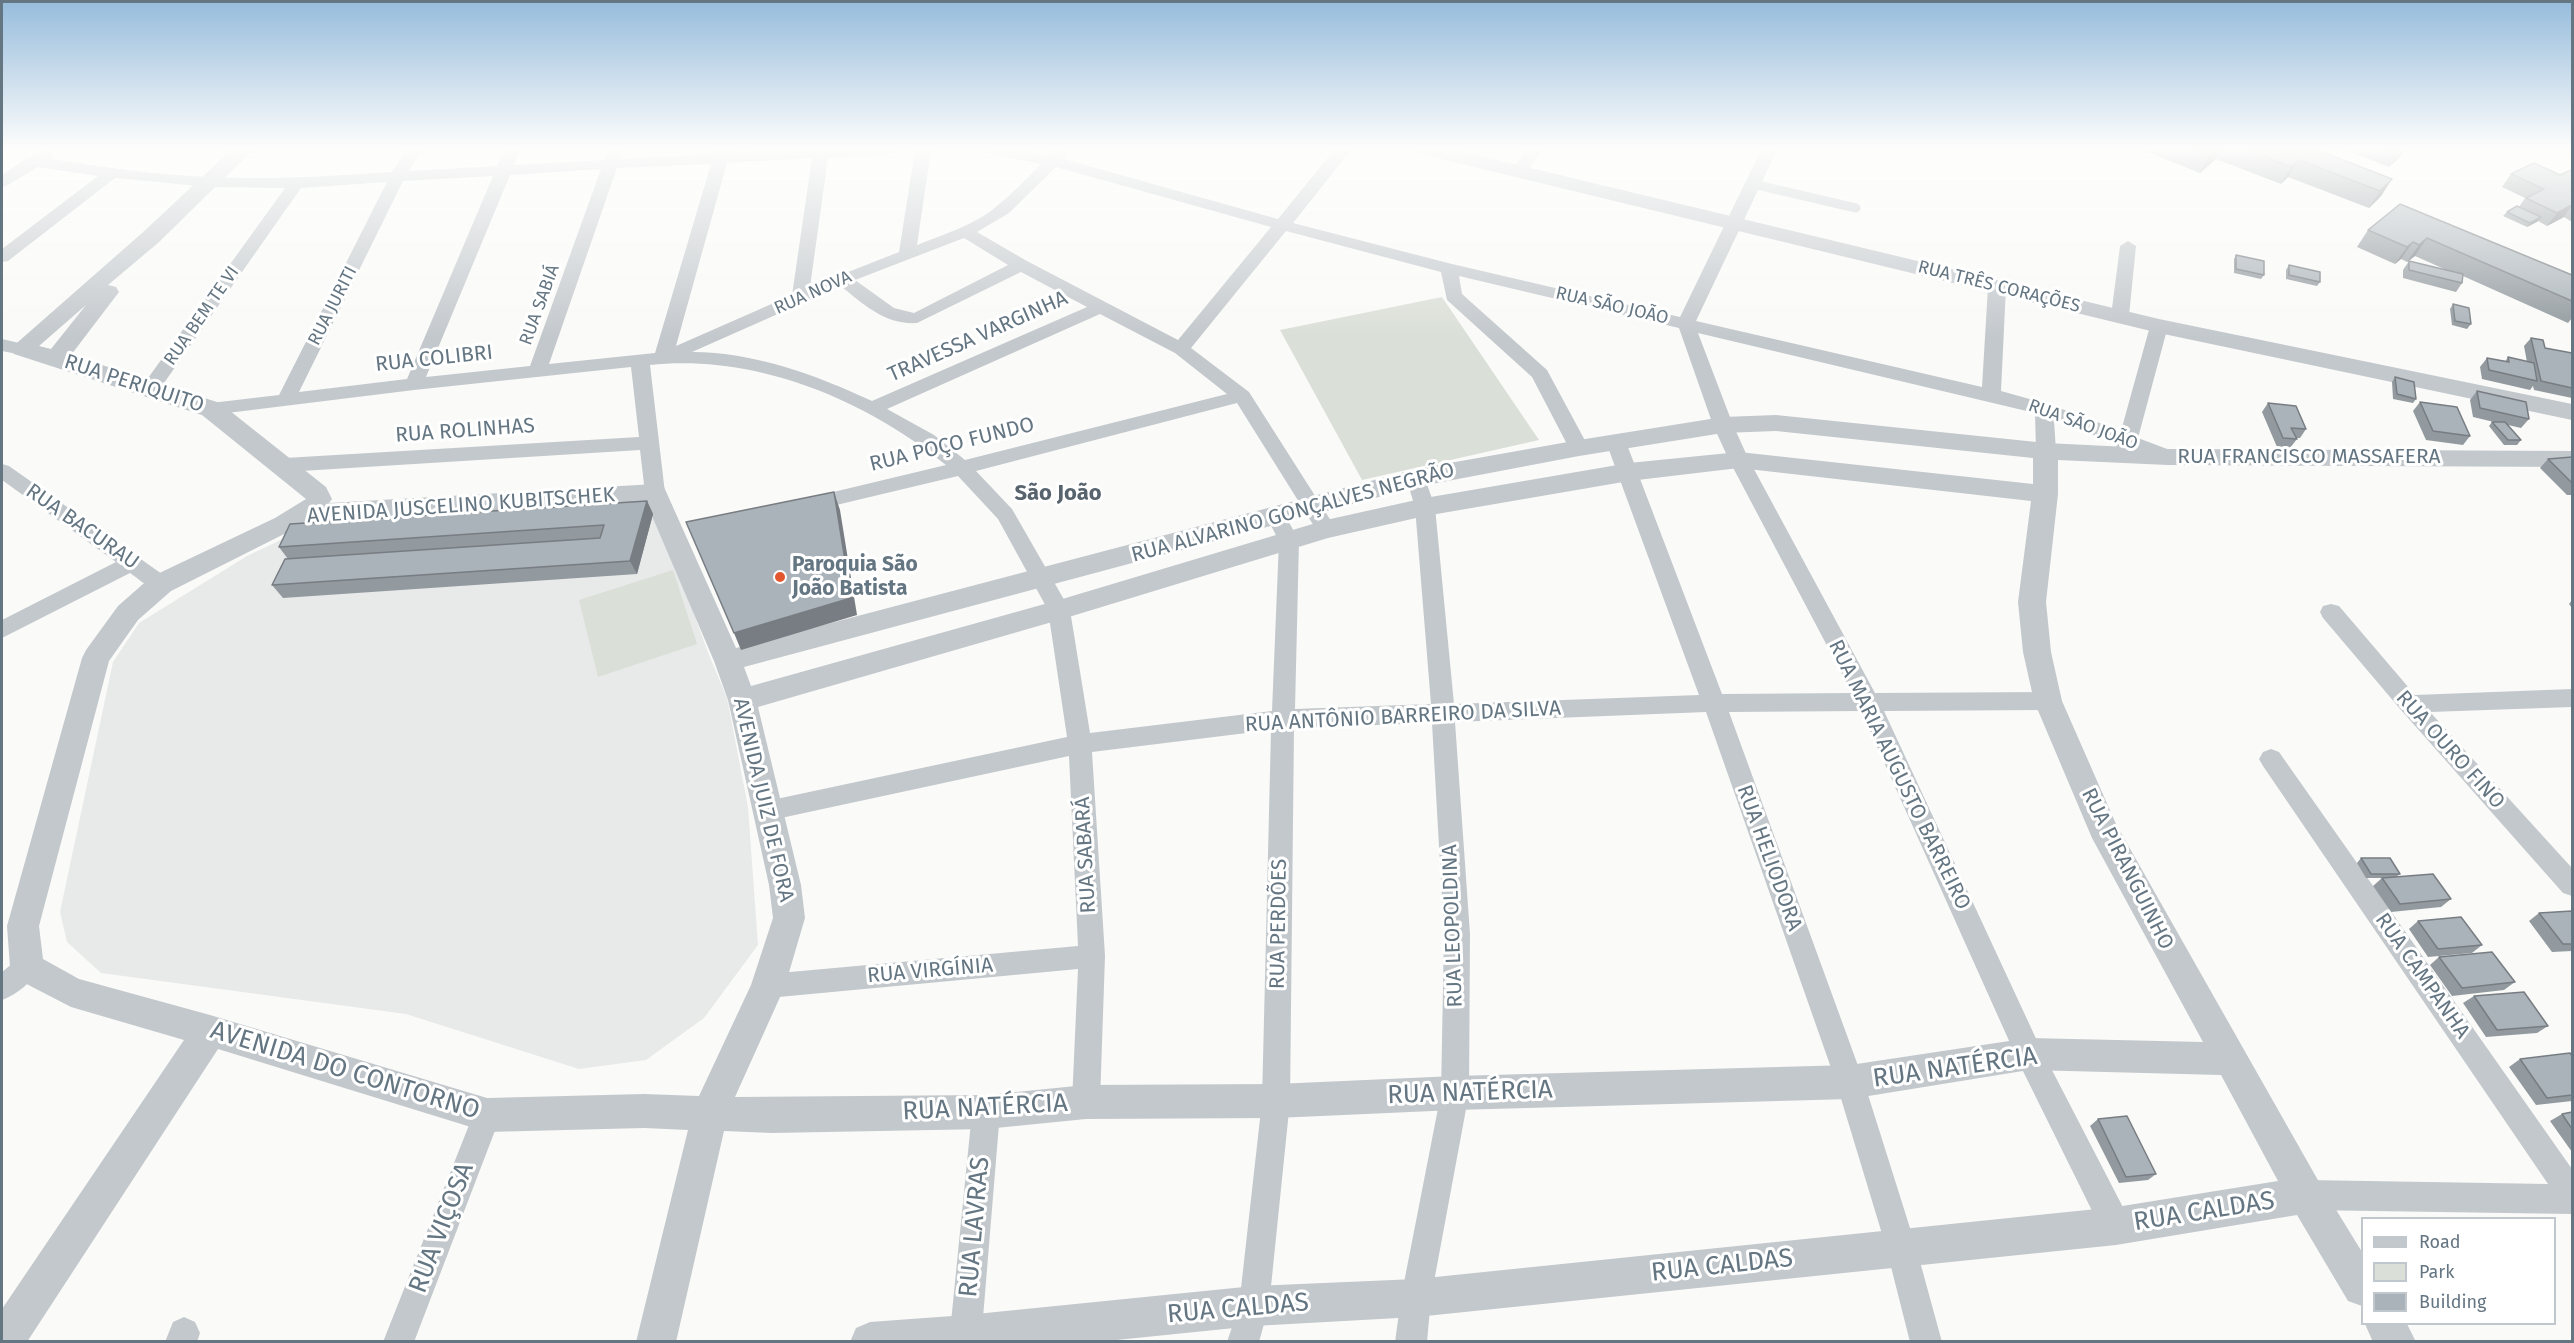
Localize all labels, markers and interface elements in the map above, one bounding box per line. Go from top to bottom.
street label: RUA TRÊS CORAÇÕES [1916,256,2082,318]
street label: RUA BEM TE VI [160,262,244,370]
street label: RUA SABIÁ [515,262,565,348]
street label: RUA JURITI [304,263,362,349]
street label: RUA NOVA [771,266,855,320]
street label: RUA SÃO JOÃO [1554,283,1670,329]
street label: TRAVESSA VARGINHA [884,286,1072,388]
street label: RUA COLIBRI [374,340,494,378]
street label: RUA PERIQUITO [61,350,207,418]
street label: RUA SÃO JOÃO [2025,395,2141,455]
street label: RUA POÇO FUNDO [867,412,1037,478]
street label: RUA ROLINHAS [394,414,536,448]
street label: RUA FRANCISCO MASSAFERA [2177,444,2441,470]
street label: RUA ALVARINO GONÇALVES NEGRÃO [1129,458,1457,568]
street label: RUA BACURAU [21,479,143,575]
district label: São João [1014,481,1102,507]
street label: AVENIDA JUSCELINO KUBITSCHEK [306,483,616,529]
place label: Paroquia São João Batista [792,552,918,602]
marker: Paroquia São João Batista [773,570,787,584]
street label: RUA MARIA AUGUSTO BARREIRO [1823,636,1975,914]
street label: RUA OURO FINO [2390,686,2510,814]
street label: AVENIDA JUIZ DE FORA [727,696,799,904]
street label: RUA ANTÔNIO BARREIRO DA SILVA [1244,696,1562,738]
street label: RUA HELIODORA [1731,782,1807,934]
street label: RUA PIRANGUINHO [2075,784,2179,954]
street label: RUA SABARÁ [1070,796,1102,914]
street label: RUA LEOPOLDINA [1438,844,1468,1008]
street label: RUA PERDÕES [1265,859,1293,989]
street label: RUA CAMPANHA [2369,908,2475,1044]
street label: RUA VIRGÍNIA [866,953,994,989]
street label: AVENIDA DO CONTORNO [207,1015,483,1127]
street label: RUA NATÉRCIA [1871,1041,2039,1095]
street label: RUA NATÉRCIA [1387,1075,1553,1111]
street label: RUA NATÉRCIA [901,1088,1069,1128]
street label: RUA LAVRAS [953,1155,997,1299]
street label: RUA VIÇOSA [403,1158,481,1298]
street label: RUA CALDAS [2131,1185,2277,1239]
legend [2361,1217,2556,1325]
text: Road [2419,1231,2461,1253]
street label: RUA CALDAS [1650,1243,1794,1289]
text: Park [2419,1261,2454,1283]
street label: RUA CALDAS [1166,1287,1310,1331]
text: Building [2419,1291,2486,1313]

